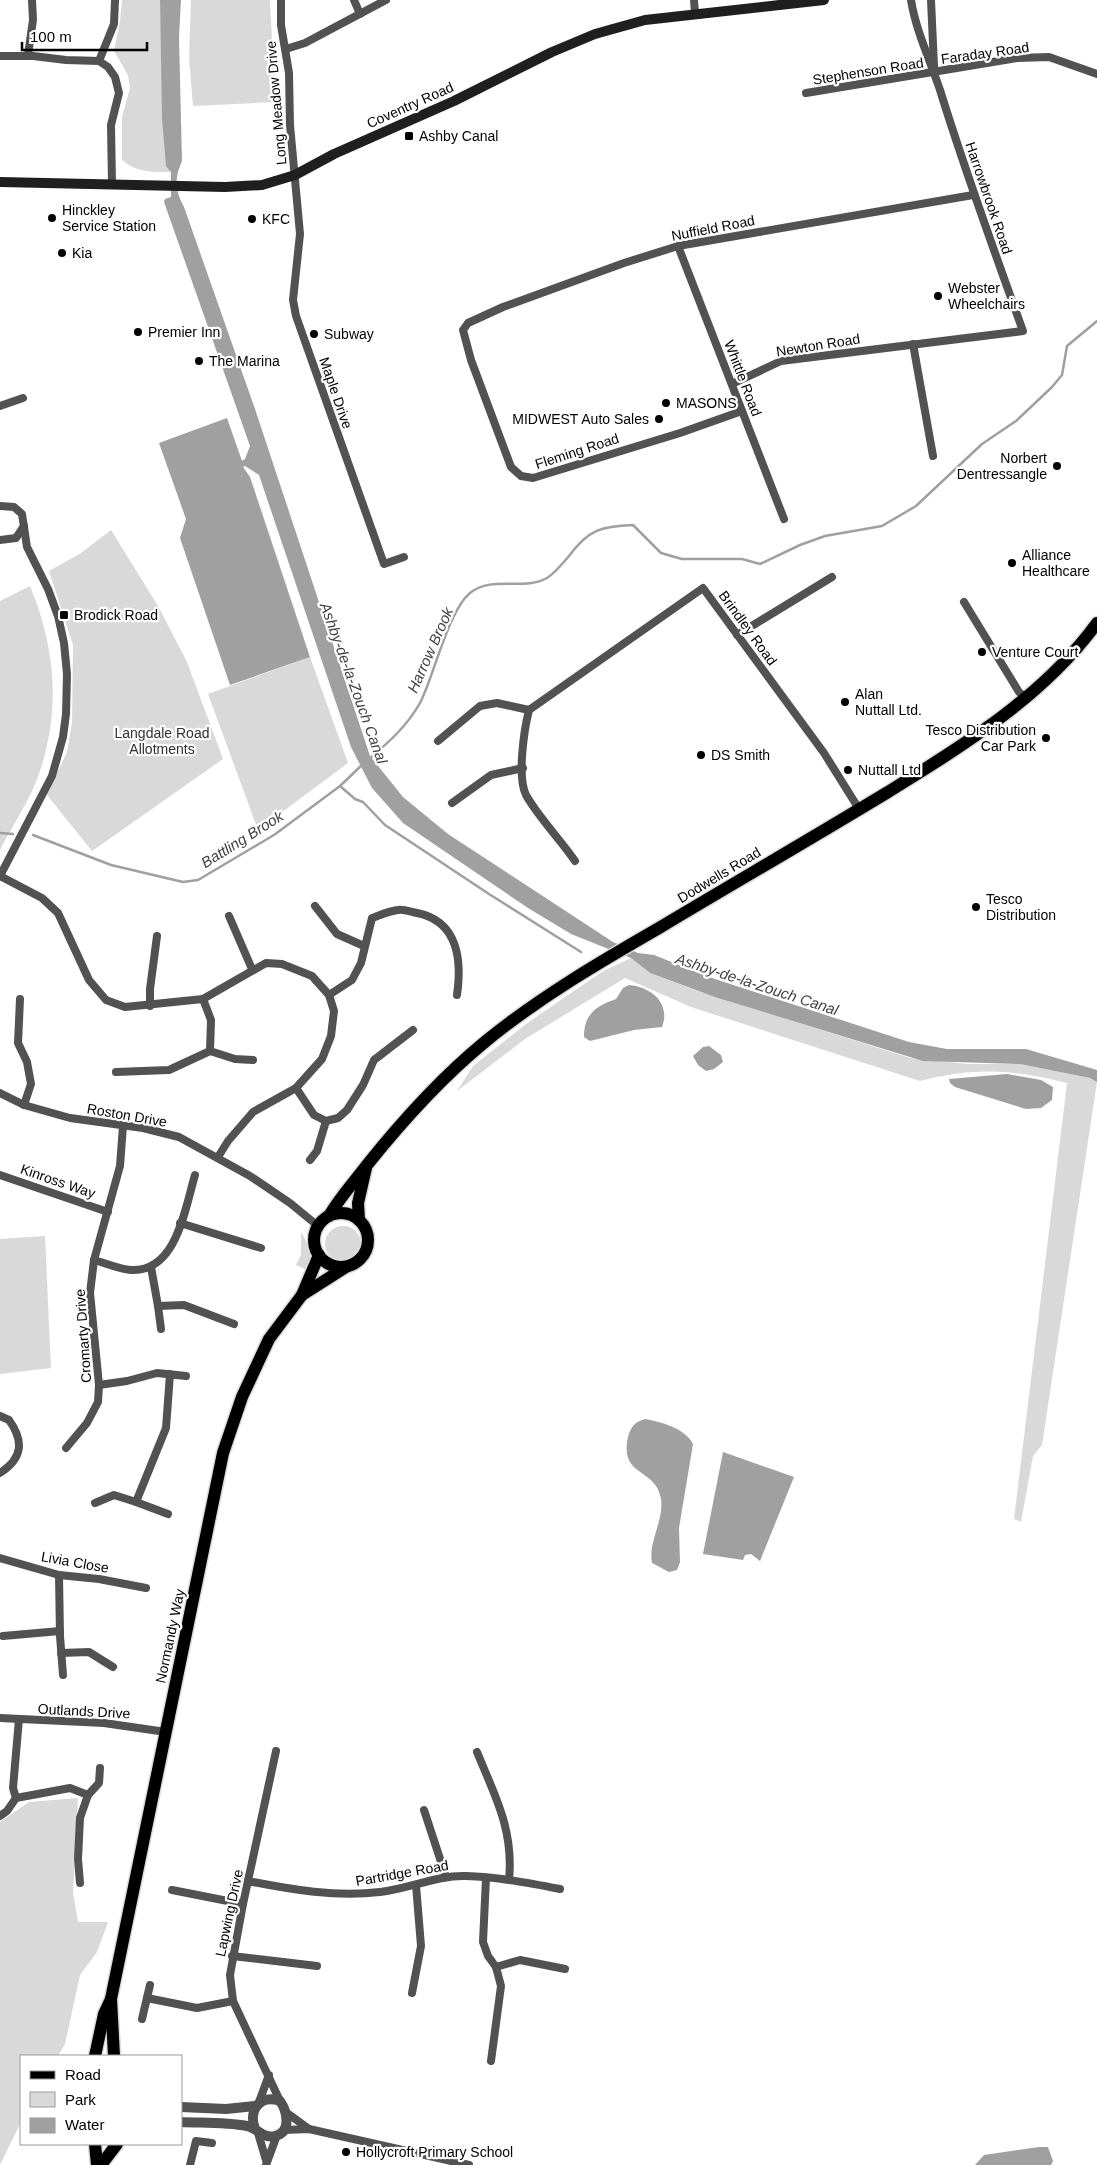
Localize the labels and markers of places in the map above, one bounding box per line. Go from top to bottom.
place label: Ashby Canal [419,128,498,144]
marker: Ashby Canal [403,130,415,142]
place label: Hinckley Service Station [62,202,156,234]
place label: KFC [262,211,290,227]
marker: Hinckley Service Station [46,212,58,224]
marker: KFC [246,213,258,225]
place label: Kia [72,245,92,261]
marker: Kia [56,247,68,259]
place label: Webster Wheelchairs [948,280,1025,312]
marker: Webster Wheelchairs [932,290,944,302]
place label: Premier Inn [148,324,220,340]
marker: Premier Inn [132,326,144,338]
place label: Subway [324,326,374,342]
marker: Subway [308,328,320,340]
place label: The Marina [209,353,280,369]
marker: The Marina [193,355,205,367]
place label: MASONS [676,395,737,411]
marker: MASONS [660,397,672,409]
place label: MIDWEST Auto Sales [512,411,649,427]
marker: MIDWEST Auto Sales [653,413,665,425]
place label: Norbert Dentressangle [957,450,1047,482]
marker: Norbert Dentressangle [1051,460,1063,472]
place label: Alliance Healthcare [1022,547,1090,579]
marker: Alliance Healthcare [1006,557,1018,569]
place label: Brodick Road [74,607,158,623]
marker: Brodick Road [58,609,70,621]
place label: Venture Court [992,644,1078,660]
marker: Venture Court [976,646,988,658]
place label: Alan Nuttall Ltd. [855,686,922,718]
marker: Alan Nuttall Ltd. [839,696,851,708]
place label: Tesco Distribution Car Park [926,722,1037,754]
marker: Tesco Distribution Car Park [1040,732,1052,744]
place label: DS Smith [711,747,770,763]
marker: DS Smith [695,749,707,761]
place label: Nuttall Ltd [858,762,921,778]
marker: Nuttall Ltd [842,764,854,776]
place label: Tesco Distribution [986,891,1056,923]
marker: Tesco Distribution [970,901,982,913]
place label: Hollycroft Primary School [356,2144,513,2160]
marker: Hollycroft Primary School [340,2146,352,2158]

